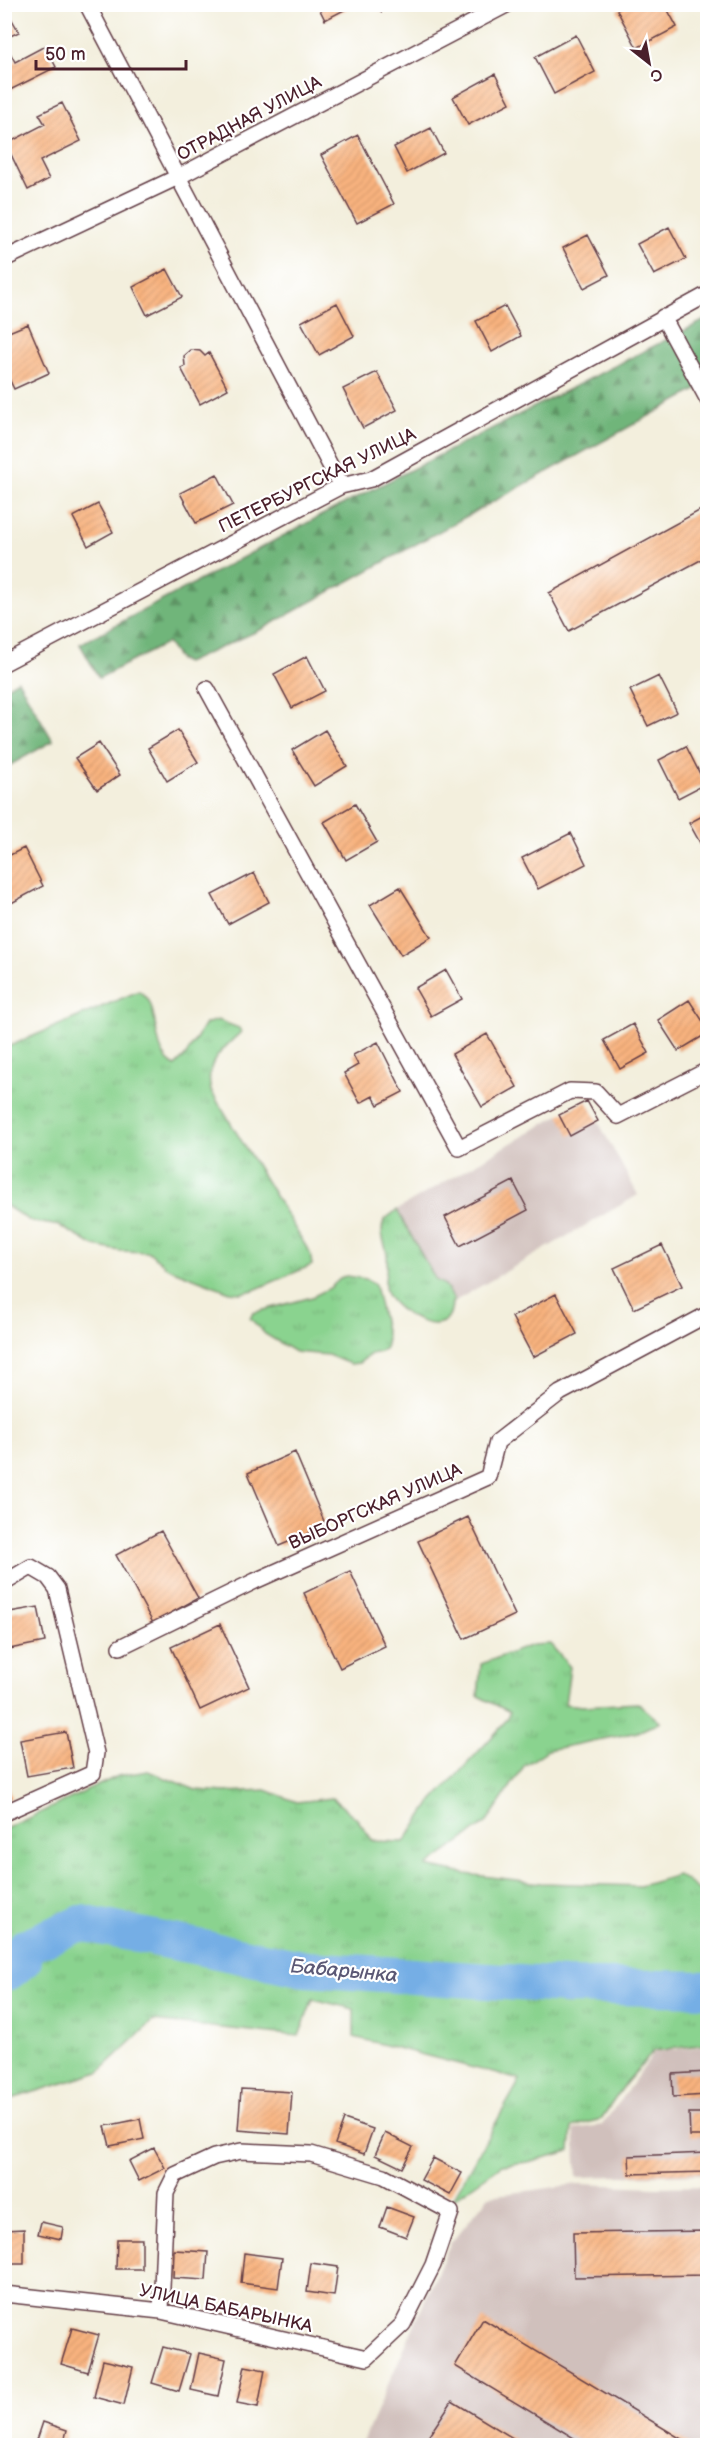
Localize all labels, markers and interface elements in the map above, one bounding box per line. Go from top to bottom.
scale bar [36,33,186,71]
north arrow [619,33,679,93]
text: 50 m [45,44,86,65]
text: С [646,64,666,86]
street label: ОТРАДНАЯ УЛИЦА [174,72,325,165]
street label: ПЕТЕРБУРГСКАЯ УЛИЦА [215,423,419,537]
street label: ВЫБОРГСКАЯ УЛИЦА [286,1459,465,1554]
water label: Бабарынка [289,1954,399,1988]
street label: УЛИЦА БАБАРЫНКА [137,2280,314,2337]

